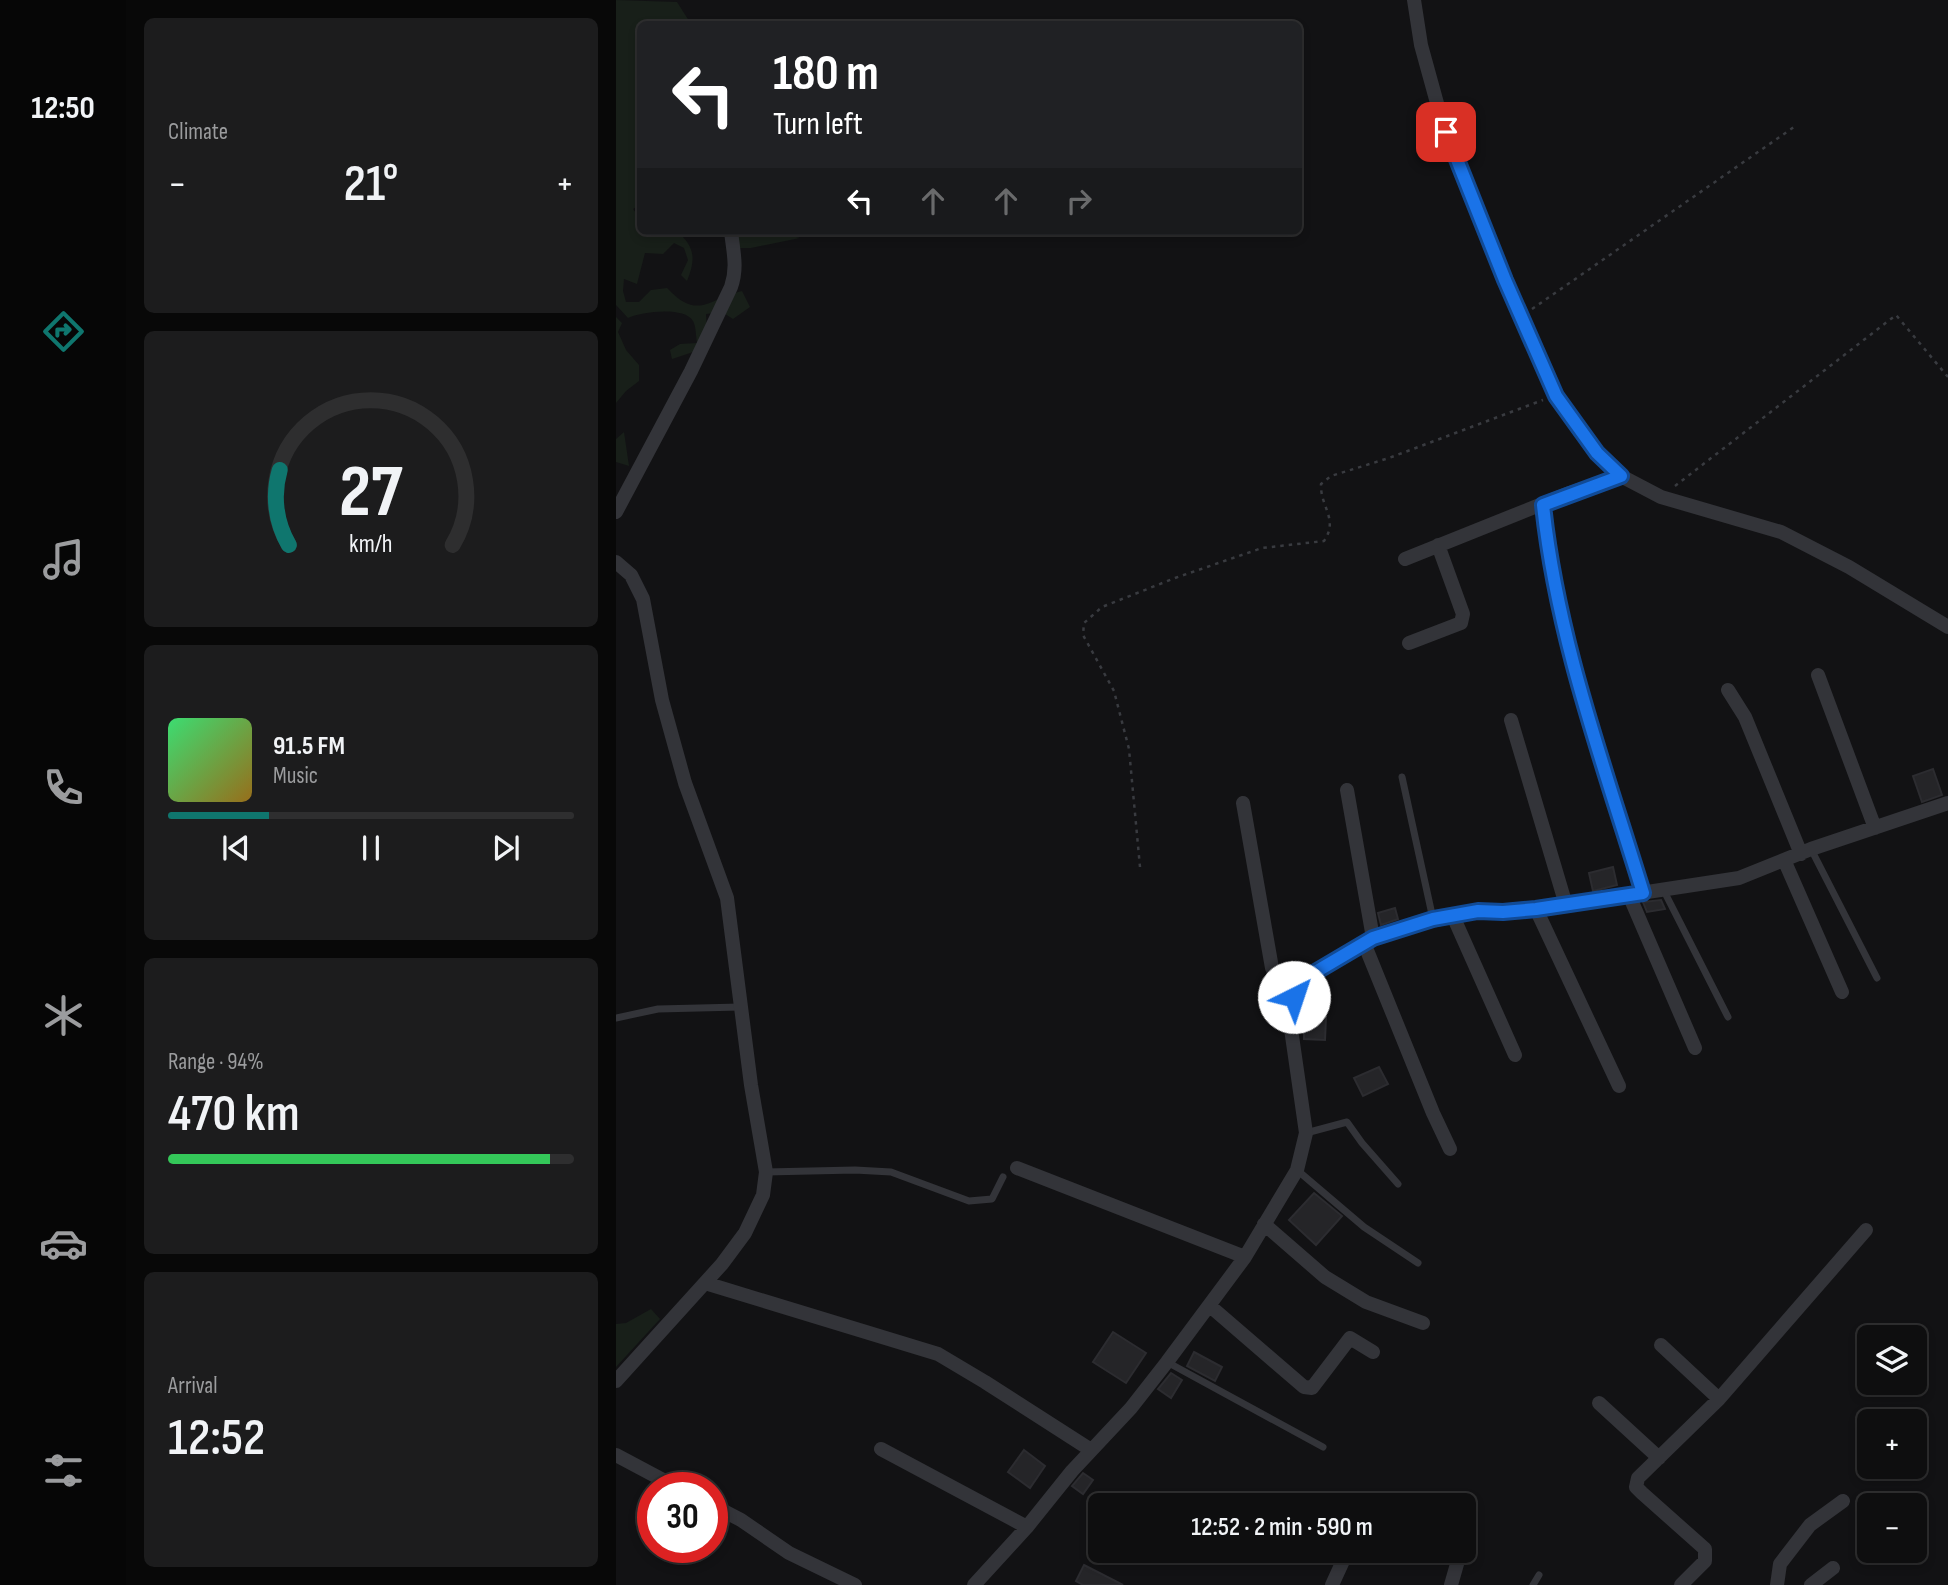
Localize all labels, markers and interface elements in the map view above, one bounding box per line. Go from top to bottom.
text: 180 m [773,45,879,104]
icon: left [658,49,749,140]
text: 12:50 [31,89,95,128]
pin [1416,102,1476,162]
text: Turn left [773,105,863,144]
icon: arrive [1427,113,1465,151]
text: Climate [168,118,228,146]
text: 21° [344,153,398,216]
text: − [168,162,187,207]
text: + [555,162,574,207]
icon: left [841,182,879,220]
icon: ahead [914,182,952,220]
icon: ahead [987,182,1025,220]
icon: right [1060,182,1098,220]
icon: directions [39,307,88,356]
text: 27 [339,450,403,538]
text: km/h [349,529,393,560]
icon: music [39,535,88,584]
text: 91.5 FM [273,731,345,762]
text: Music [273,762,318,790]
icon: phone [39,763,88,812]
icon: previous [217,829,255,867]
icon: pause [352,829,390,867]
icon: next [487,829,525,867]
position arrow [1257,960,1331,1034]
icon: climate [39,991,88,1040]
text: Range · 94% [168,1048,264,1076]
text: 470 km [168,1083,300,1146]
icon: car [39,1219,88,1268]
map controls [1857,1325,1927,1563]
button: layers [1857,1325,1927,1395]
text: Arrival [168,1372,217,1400]
text: 12:52 [168,1407,265,1470]
button: + [1857,1409,1927,1479]
icon: filters [39,1446,88,1495]
speed limit sign: 30 [637,1472,728,1563]
button: − [1857,1493,1927,1563]
text: 12:52 · 2 min · 590 m [1191,1512,1373,1543]

